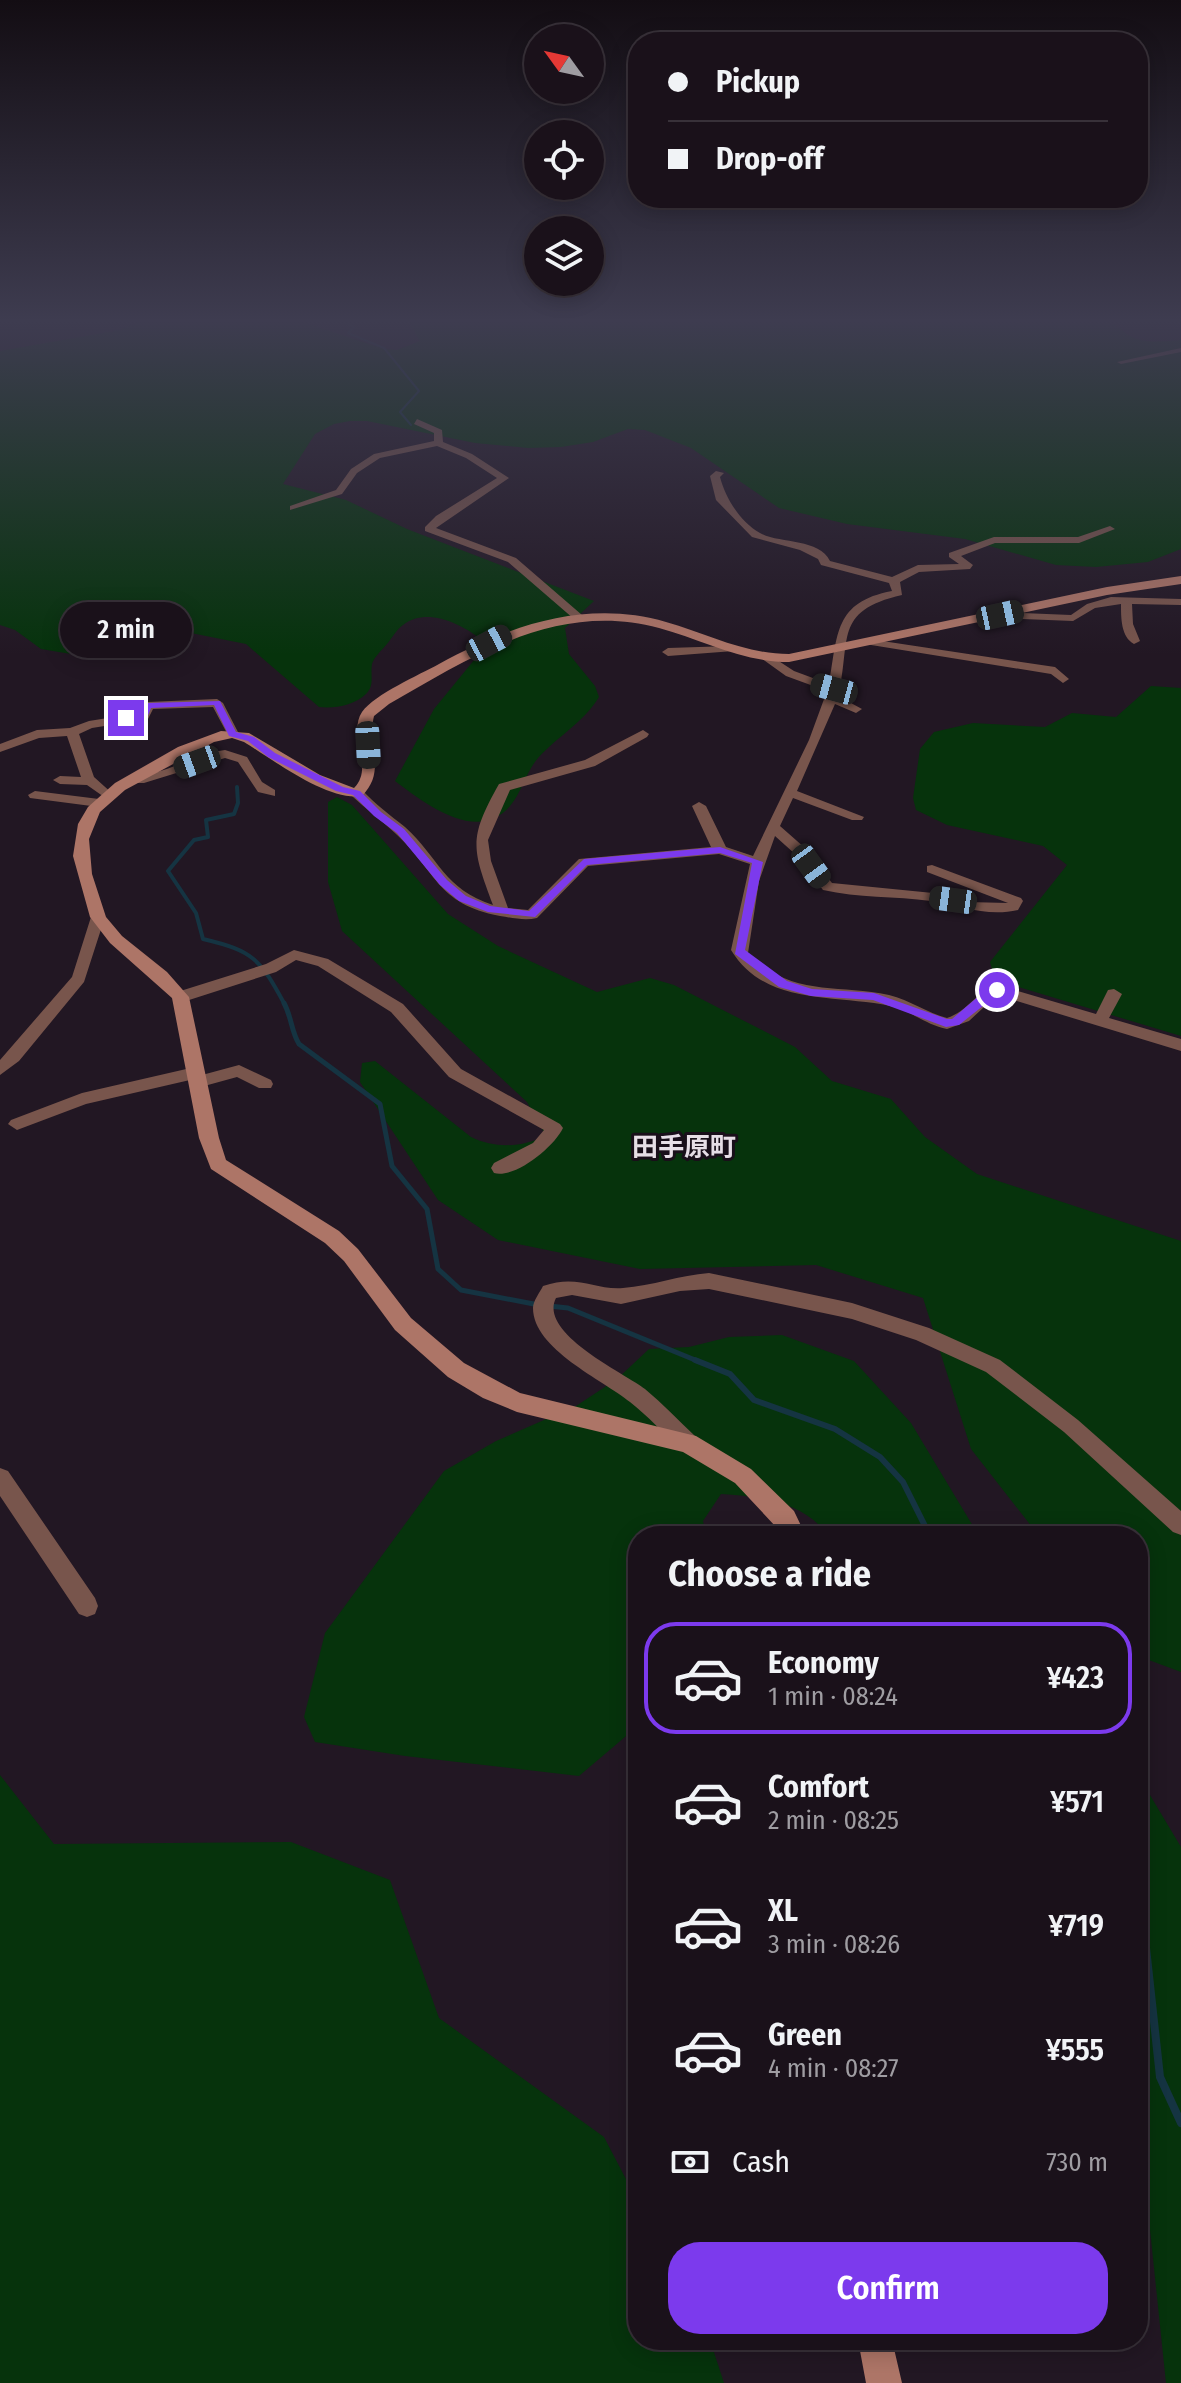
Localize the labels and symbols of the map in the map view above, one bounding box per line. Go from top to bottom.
north arrow [524,24,604,104]
car [974,598,1026,632]
callout: 2 min [60,602,192,658]
car [462,621,516,665]
car [808,671,860,707]
route end [108,700,144,736]
car [355,720,381,770]
car [170,743,224,781]
car [787,840,835,892]
car [928,885,978,915]
route start [979,972,1015,1008]
district label: 田手原町 [632,1132,736,1163]

